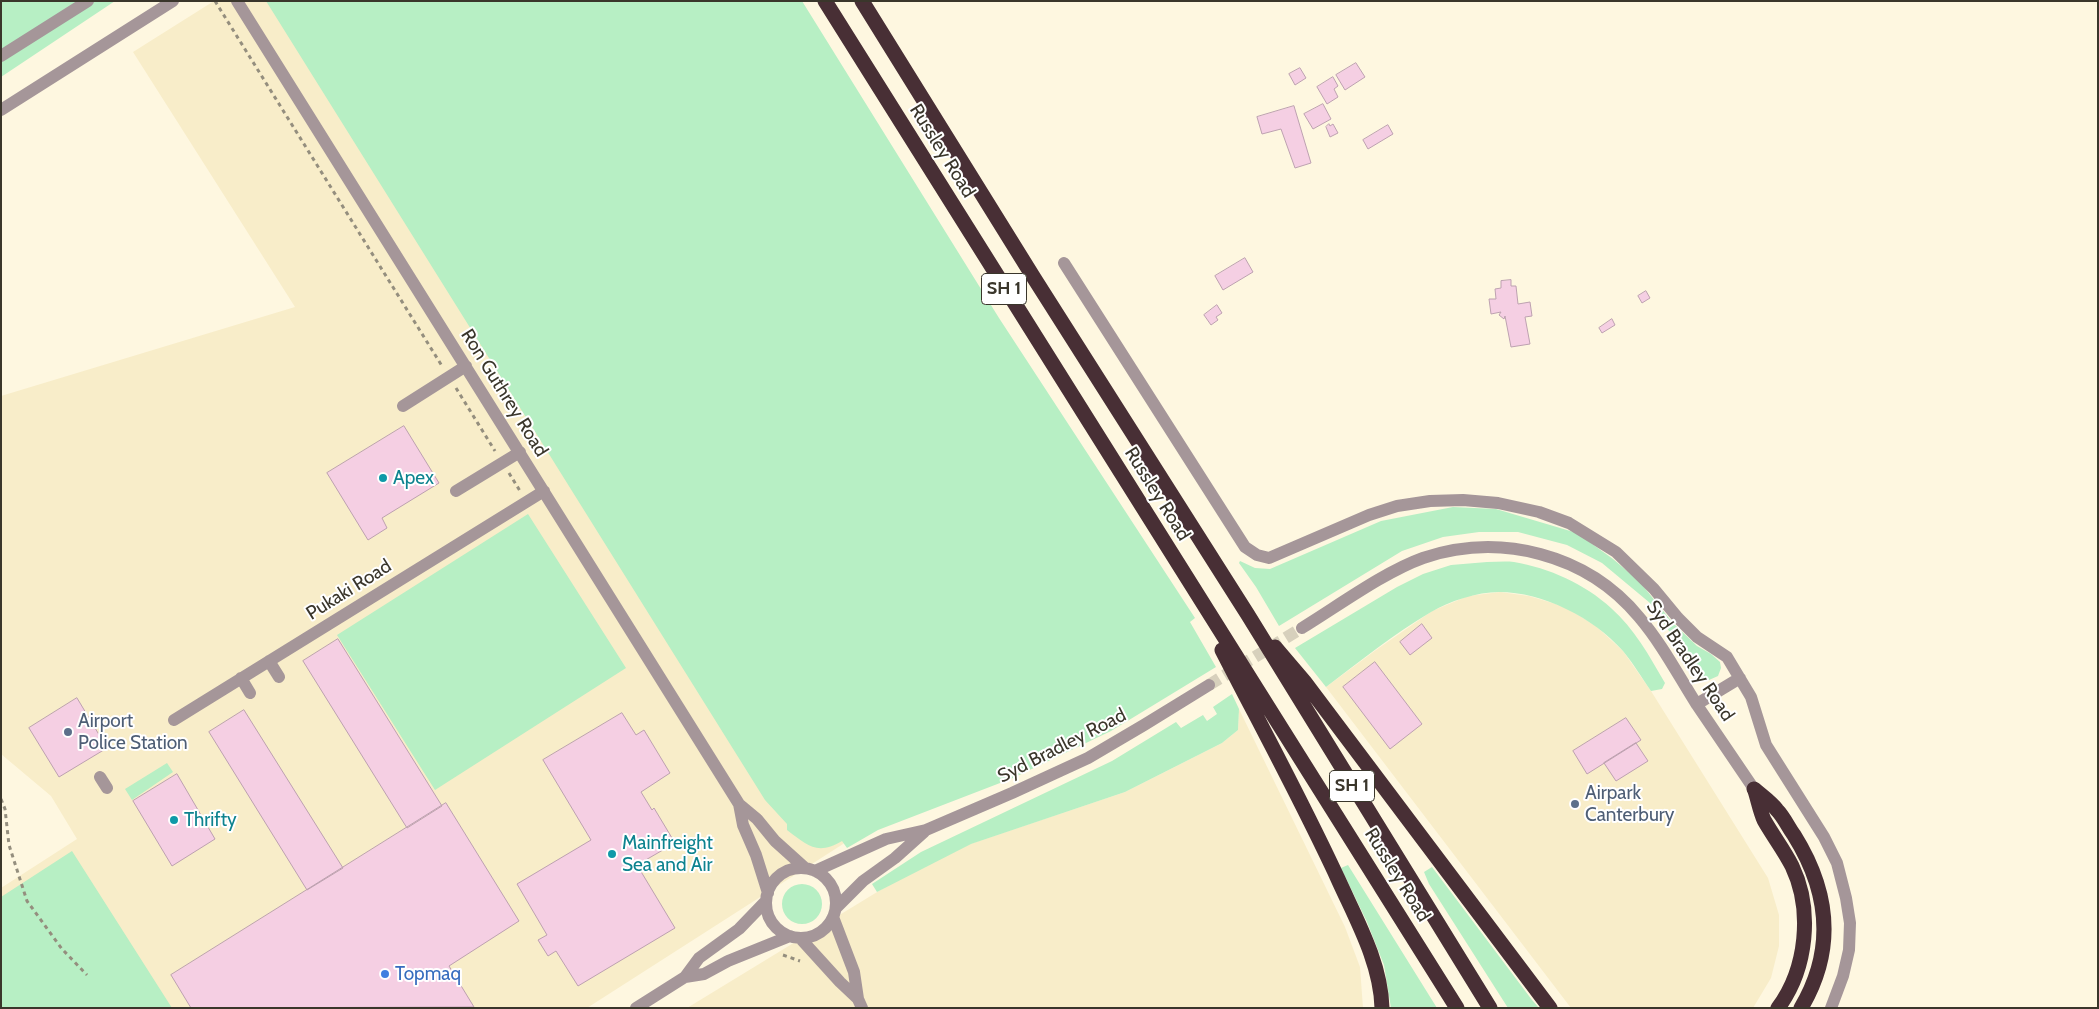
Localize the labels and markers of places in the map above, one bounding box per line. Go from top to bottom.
place label: Apex [393,467,434,489]
marker: Apex [377,472,389,484]
place label: Airport Police Station [78,710,188,754]
marker: Airport Police Station [62,726,74,738]
place label: Airpark Canterbury [1585,782,1674,826]
marker: Airpark Canterbury [1569,798,1581,810]
place label: Thrifty [184,809,237,831]
marker: Thrifty [168,814,180,826]
place label: Mainfreight Sea and Air [622,832,713,876]
marker: Mainfreight Sea and Air [606,848,618,860]
place label: Topmaq [395,963,461,985]
marker: Topmaq [379,968,391,980]

